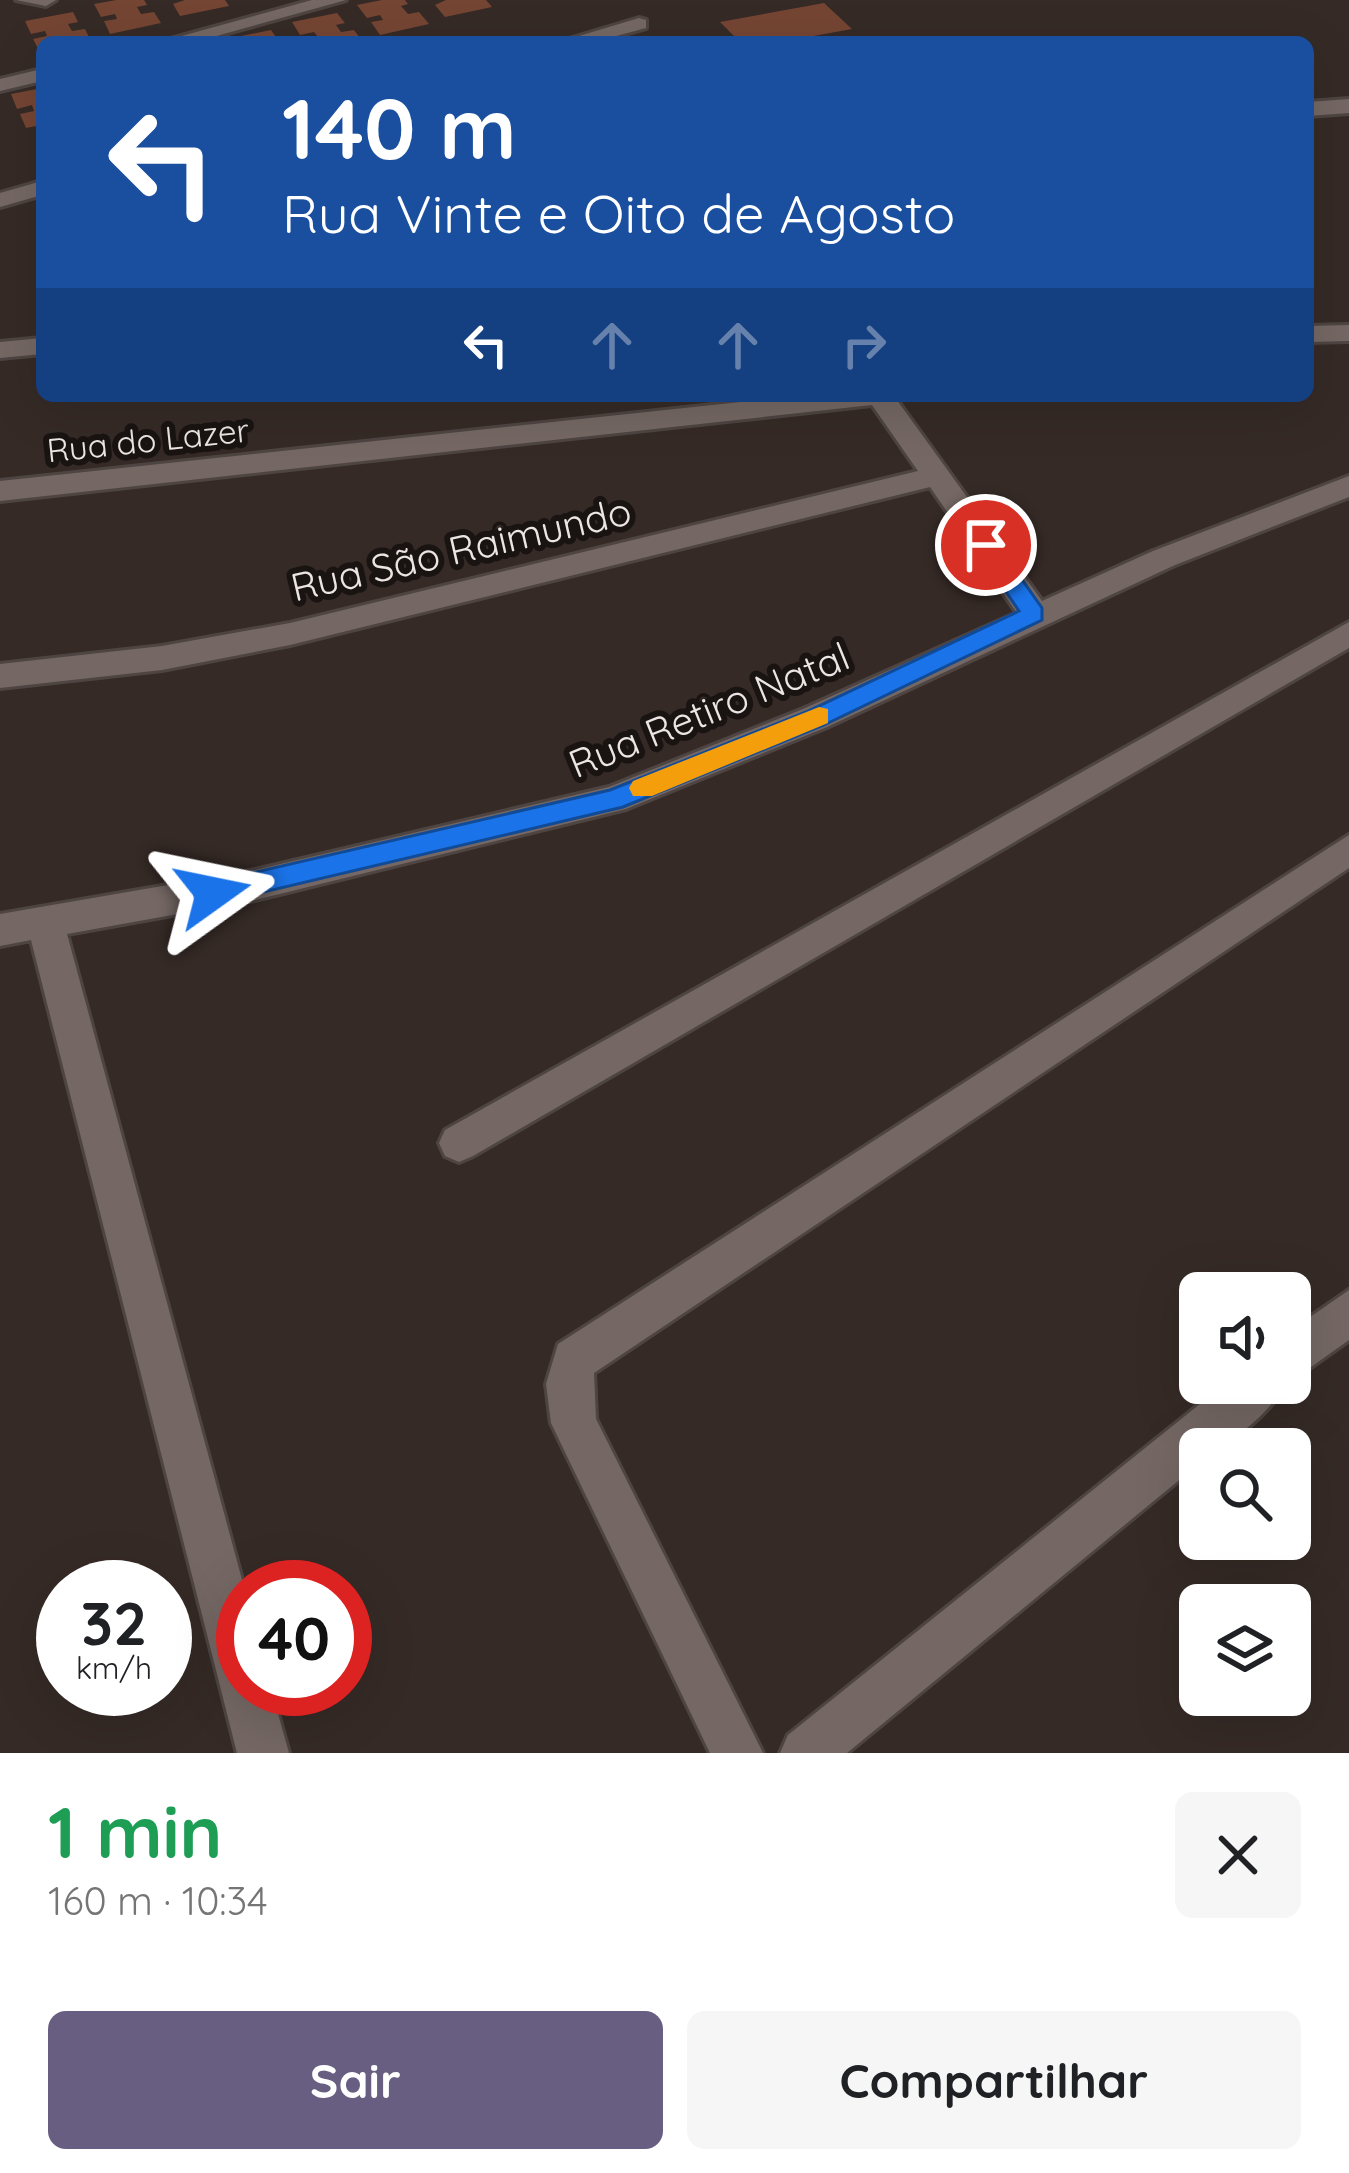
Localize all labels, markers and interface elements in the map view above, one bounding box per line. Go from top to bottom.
text: 140 m [282,75,517,180]
icon: left [84,84,240,240]
text: Rua Vinte e Oito de Agosto [282,179,956,247]
icon: left [453,312,519,378]
icon: ahead [579,312,645,378]
icon: ahead [705,312,771,378]
icon: right [831,312,897,378]
street label: Rua do Lazer [45,408,251,470]
street label: Rua São Raimundo [286,486,636,611]
pin [935,494,1037,596]
icon: arrive [953,512,1019,578]
street label: Rua Retiro Natal [561,631,856,788]
position arrow [150,830,276,956]
map controls [1179,1272,1311,1716]
button: sound [1179,1272,1311,1404]
button: search [1179,1428,1311,1560]
speed limit sign: 40 [216,1560,372,1716]
button: layers [1179,1584,1311,1716]
text: 32 [81,1585,147,1660]
text: km/h [76,1649,152,1687]
text: 1 min [48,1786,222,1876]
button: close [1175,1792,1301,1918]
text: 160 m · 10:34 [48,1876,268,1925]
button: Sair [48,2011,663,2149]
button: Compartilhar [687,2011,1301,2149]

